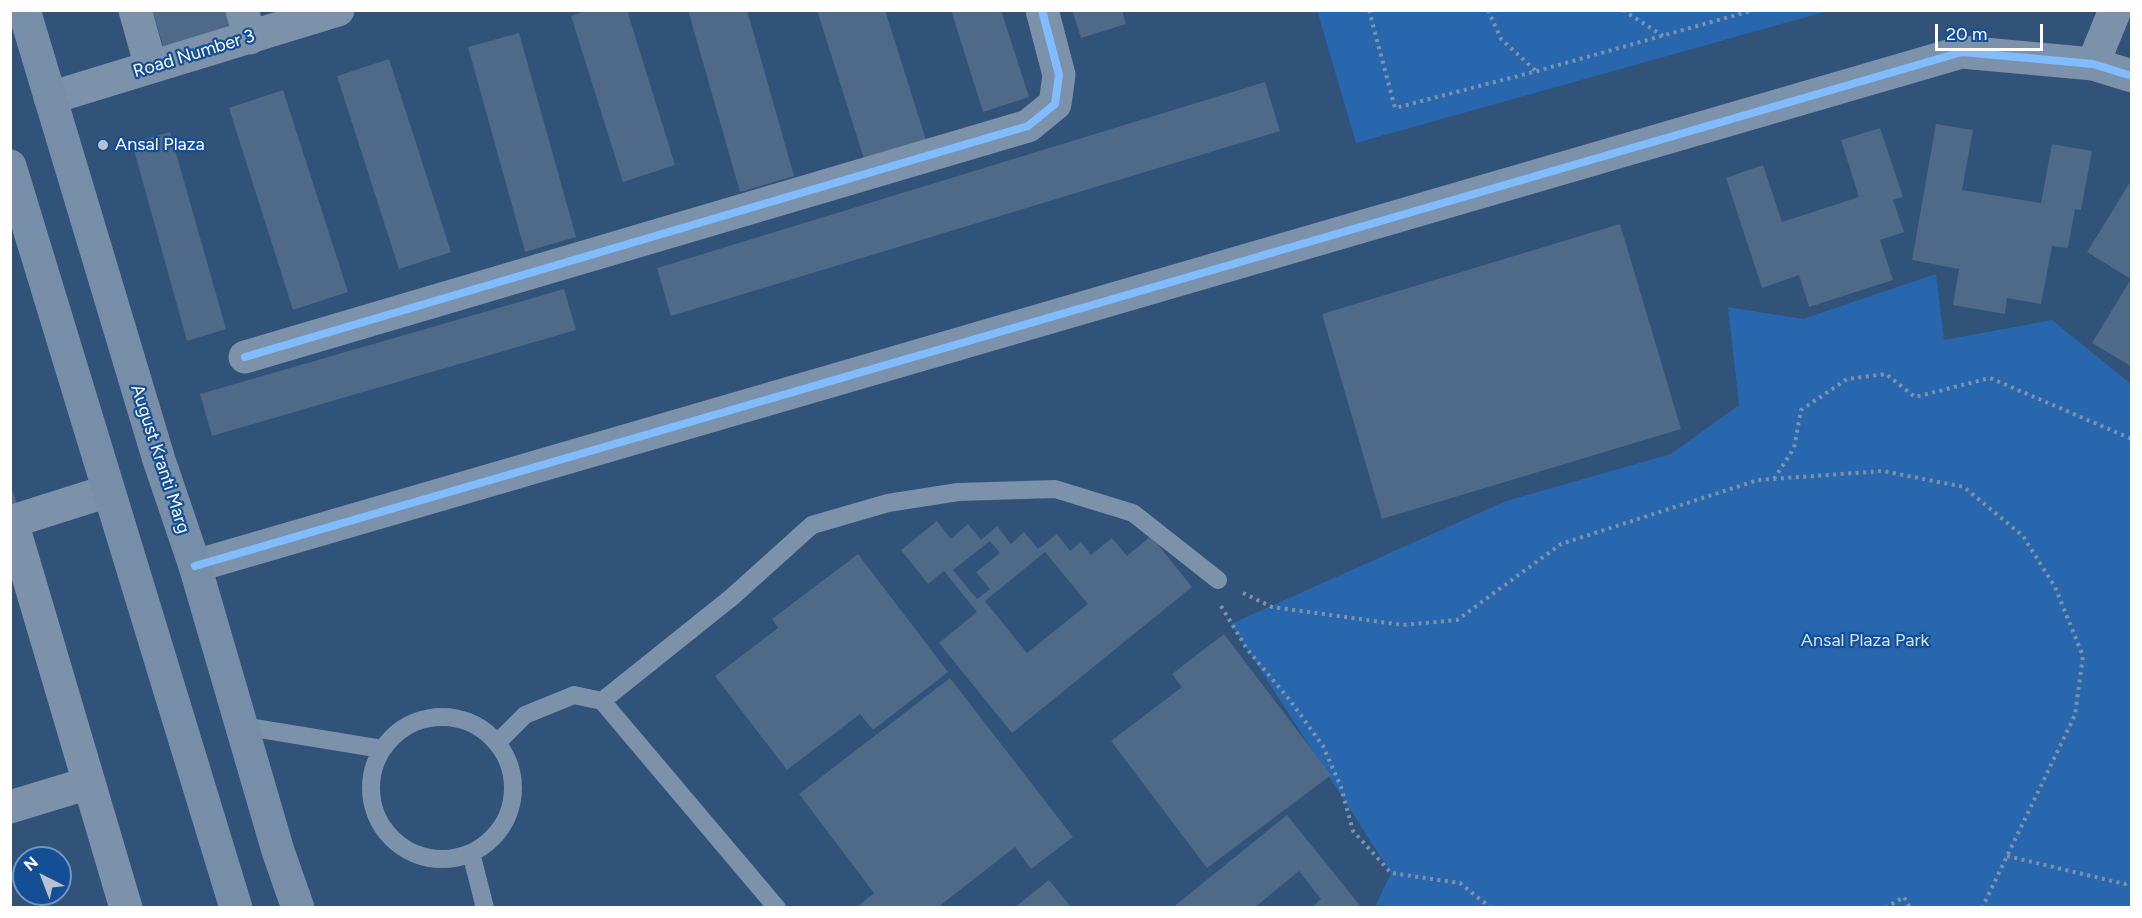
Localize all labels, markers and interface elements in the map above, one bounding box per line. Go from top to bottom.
scale bar [1938,12,2046,50]
text: 20 m [1946,23,1987,45]
street label: Road Number 3 [131,25,257,83]
place label: Ansal Plaza [115,134,205,156]
marker: Ansal Plaza [96,138,110,152]
street label: August Kranti Marg [126,382,194,536]
park label: Ansal Plaza Park [1801,630,1929,652]
north arrow [12,846,72,906]
text: N [20,853,42,875]

